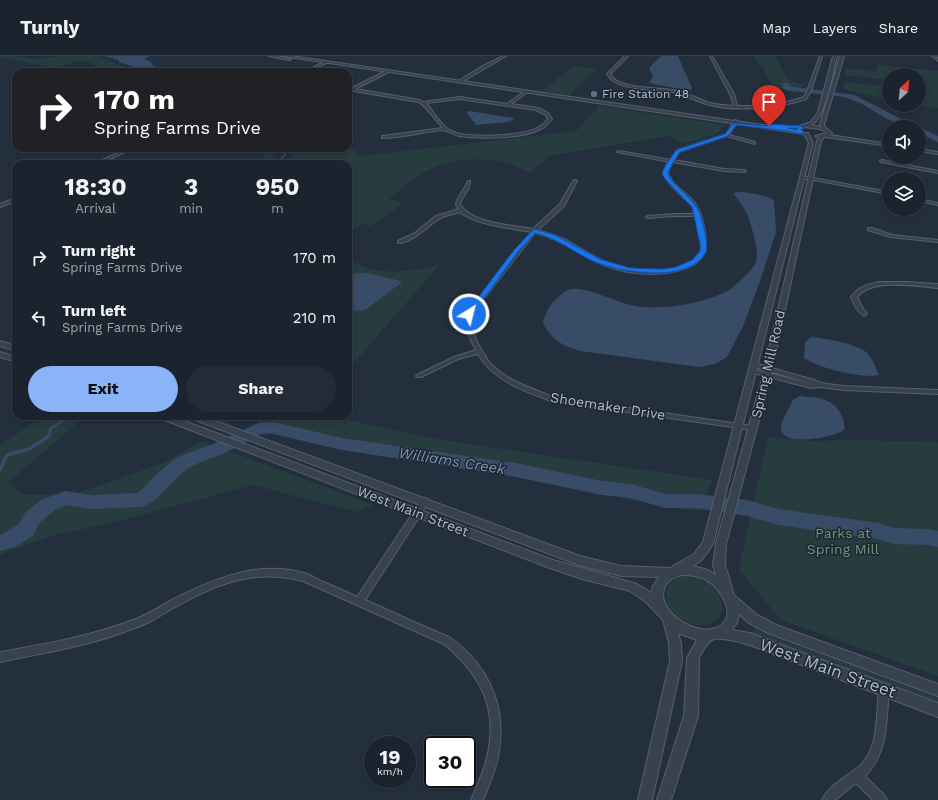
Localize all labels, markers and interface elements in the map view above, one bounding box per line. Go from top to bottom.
text: Turnly [20,16,80,39]
text: Map [762,20,791,36]
text: Layers [813,20,857,36]
text: Share [879,20,918,36]
north arrow [882,68,926,112]
map controls [882,68,926,216]
text: 170 m [94,83,175,116]
icon: right [28,84,80,136]
pin [752,85,786,126]
place label: Fire Station 48 [602,87,689,101]
marker: Fire Station 48 [589,89,599,99]
icon: arrive [758,91,780,113]
text: Spring Farms Drive [94,117,261,138]
button: sound [882,120,926,164]
button: layers [882,172,926,216]
text: 18:30 [64,173,127,201]
text: 3 [184,173,198,201]
text: 950 [255,173,300,201]
text: Arrival [75,201,116,216]
text: min [179,201,203,216]
text: m [271,201,284,216]
text: Turn right [62,242,135,260]
icon: right [28,247,50,269]
text: 170 m [293,249,336,267]
text: Spring Farms Drive [62,260,183,275]
position arrow [448,293,490,335]
text: Turn left [62,302,126,320]
icon: left [28,307,50,329]
street label: Spring Mill Road [748,308,788,420]
text: 210 m [293,309,336,327]
text: Spring Farms Drive [62,320,183,335]
button: Exit [28,366,178,412]
button: Share [186,366,336,412]
street label: Shoemaker Drive [549,389,667,423]
water label: Williams Creek [397,444,507,478]
street label: West Main Street [355,482,471,540]
park label: Parks at Spring Mill [807,525,880,557]
street label: West Main Street [757,634,899,702]
speed limit sign: 30 [424,736,476,788]
text: 19 [380,745,400,769]
text: km/h [377,766,403,777]

